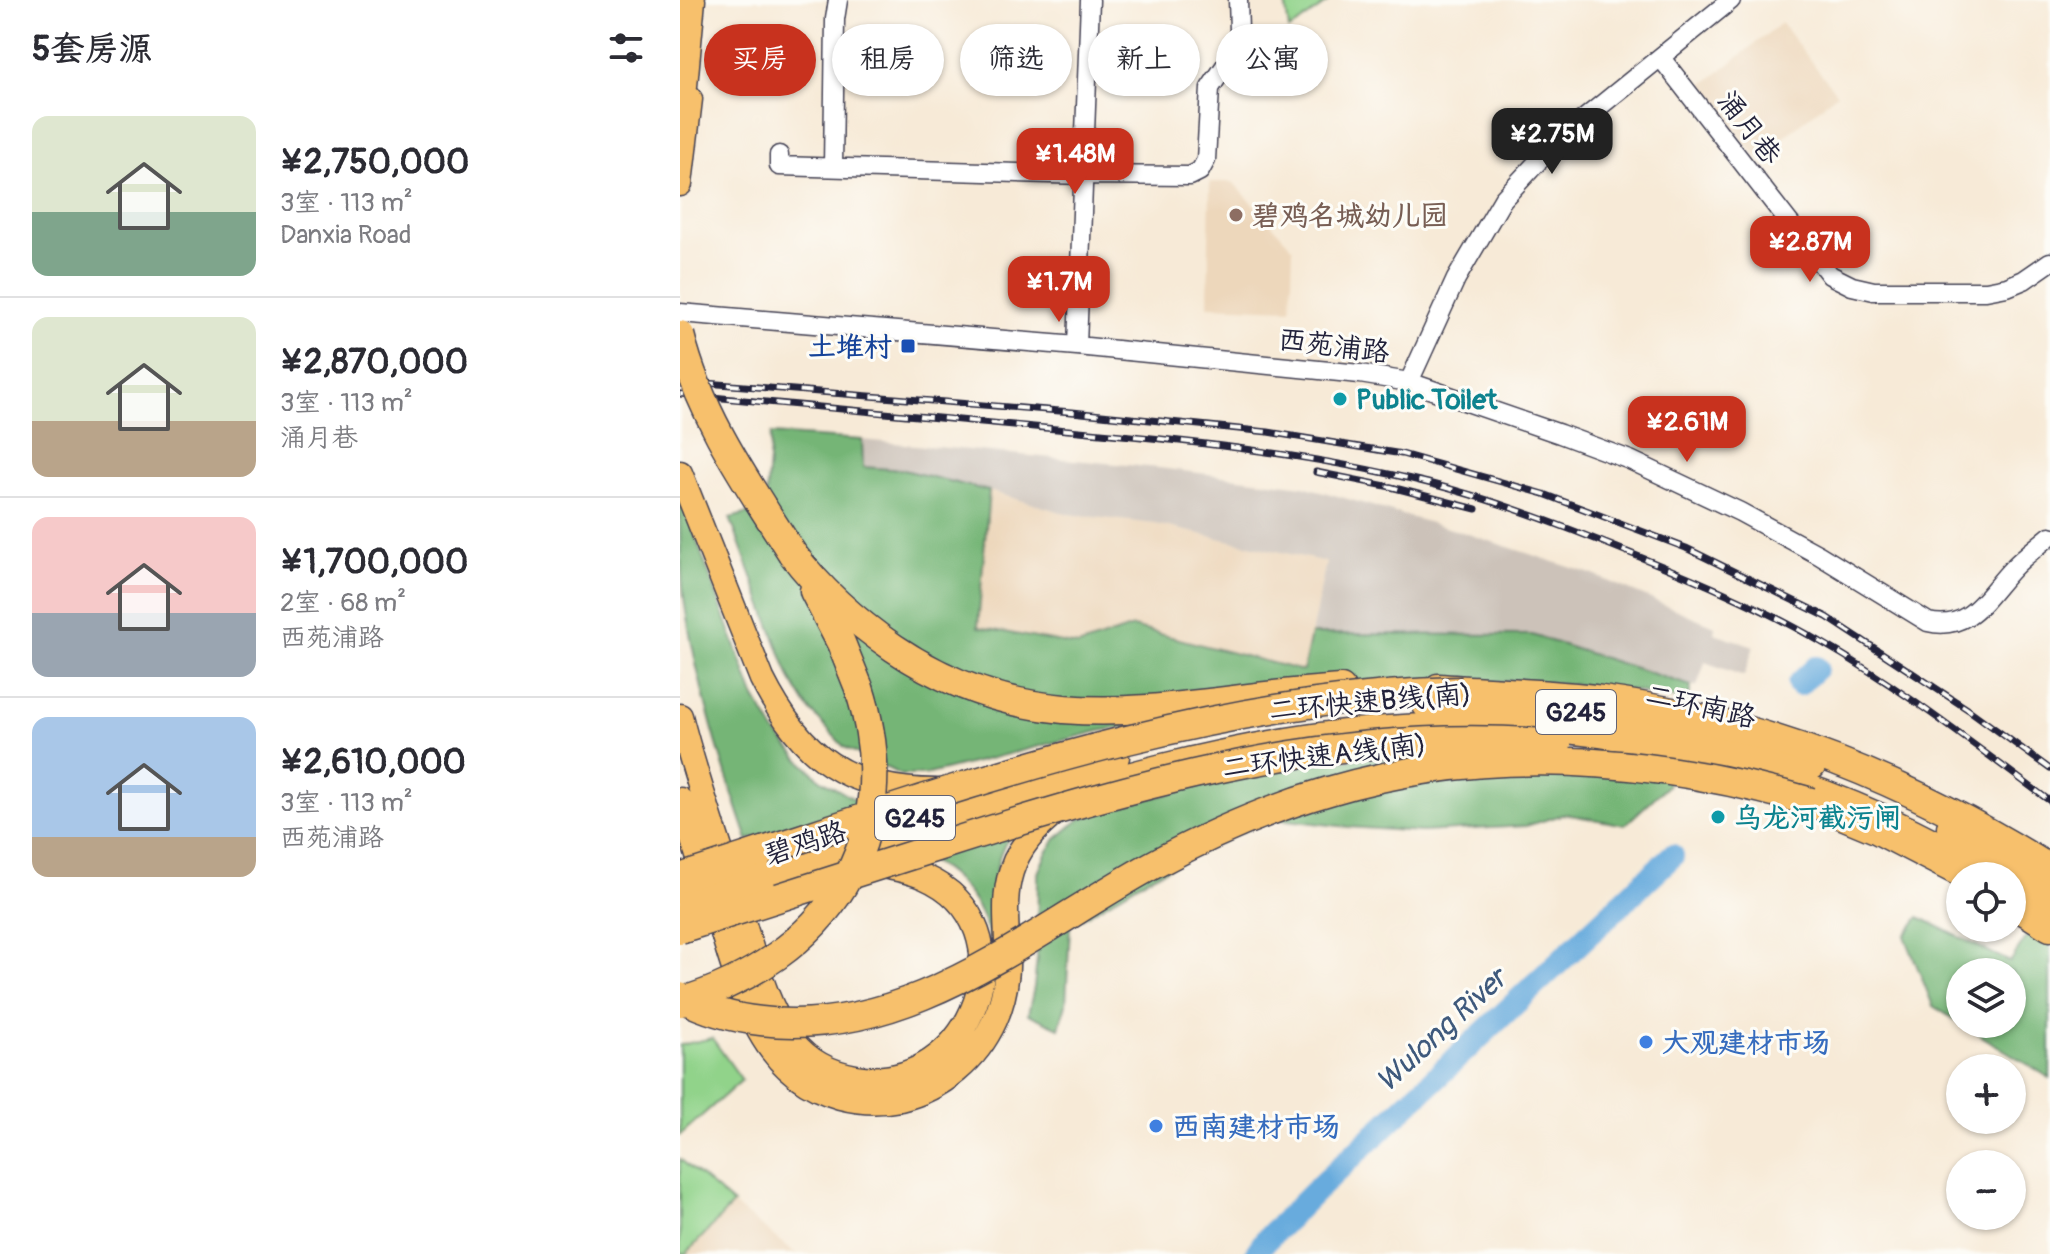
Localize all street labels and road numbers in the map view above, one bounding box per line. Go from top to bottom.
street label: 涌月巷 [1709,84,1789,173]
street label: 西苑浦路 [1276,322,1392,371]
street label: 二环快速B线(南) [1268,676,1473,729]
street label: 二环南路 [1642,677,1759,736]
road number: G245 [1536,690,1616,734]
street label: 二环快速A线(南) [1220,727,1428,786]
road number: G245 [875,796,955,840]
street label: 碧鸡路 [760,814,851,873]

